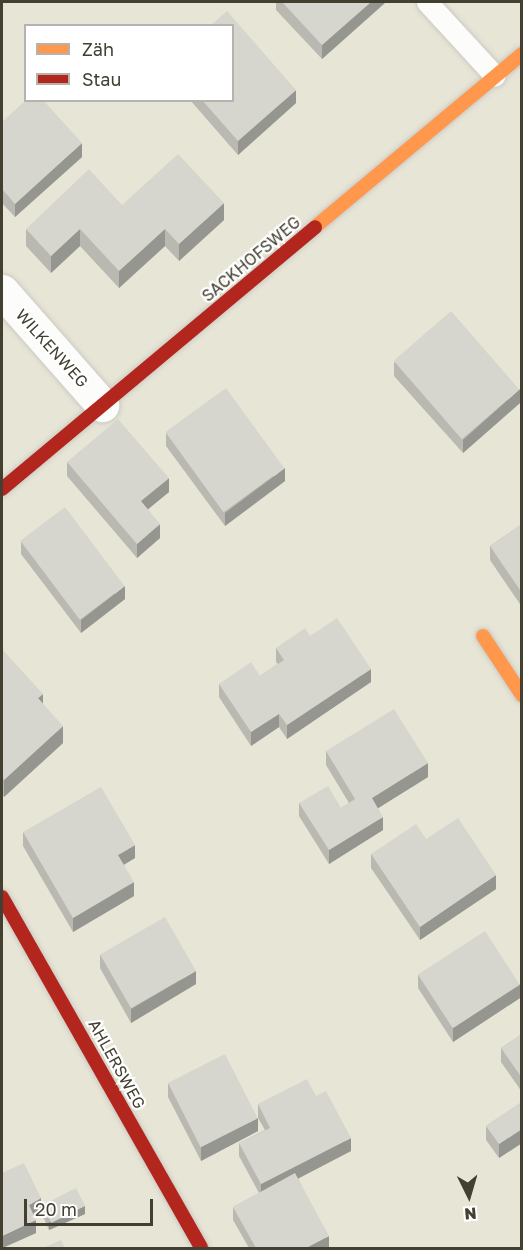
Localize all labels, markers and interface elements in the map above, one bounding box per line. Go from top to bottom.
legend [24,24,234,102]
text: Zäh [82,38,114,60]
text: Stau [82,68,121,90]
street label: SACKHOFSWEG [198,212,304,306]
street label: WILKENWEG [12,305,92,391]
street label: AHLERSWEG [85,1016,149,1112]
north arrow [439,1166,499,1226]
scale bar [27,1187,156,1225]
text: 20 m [35,1198,77,1220]
text: N [464,1203,478,1224]

